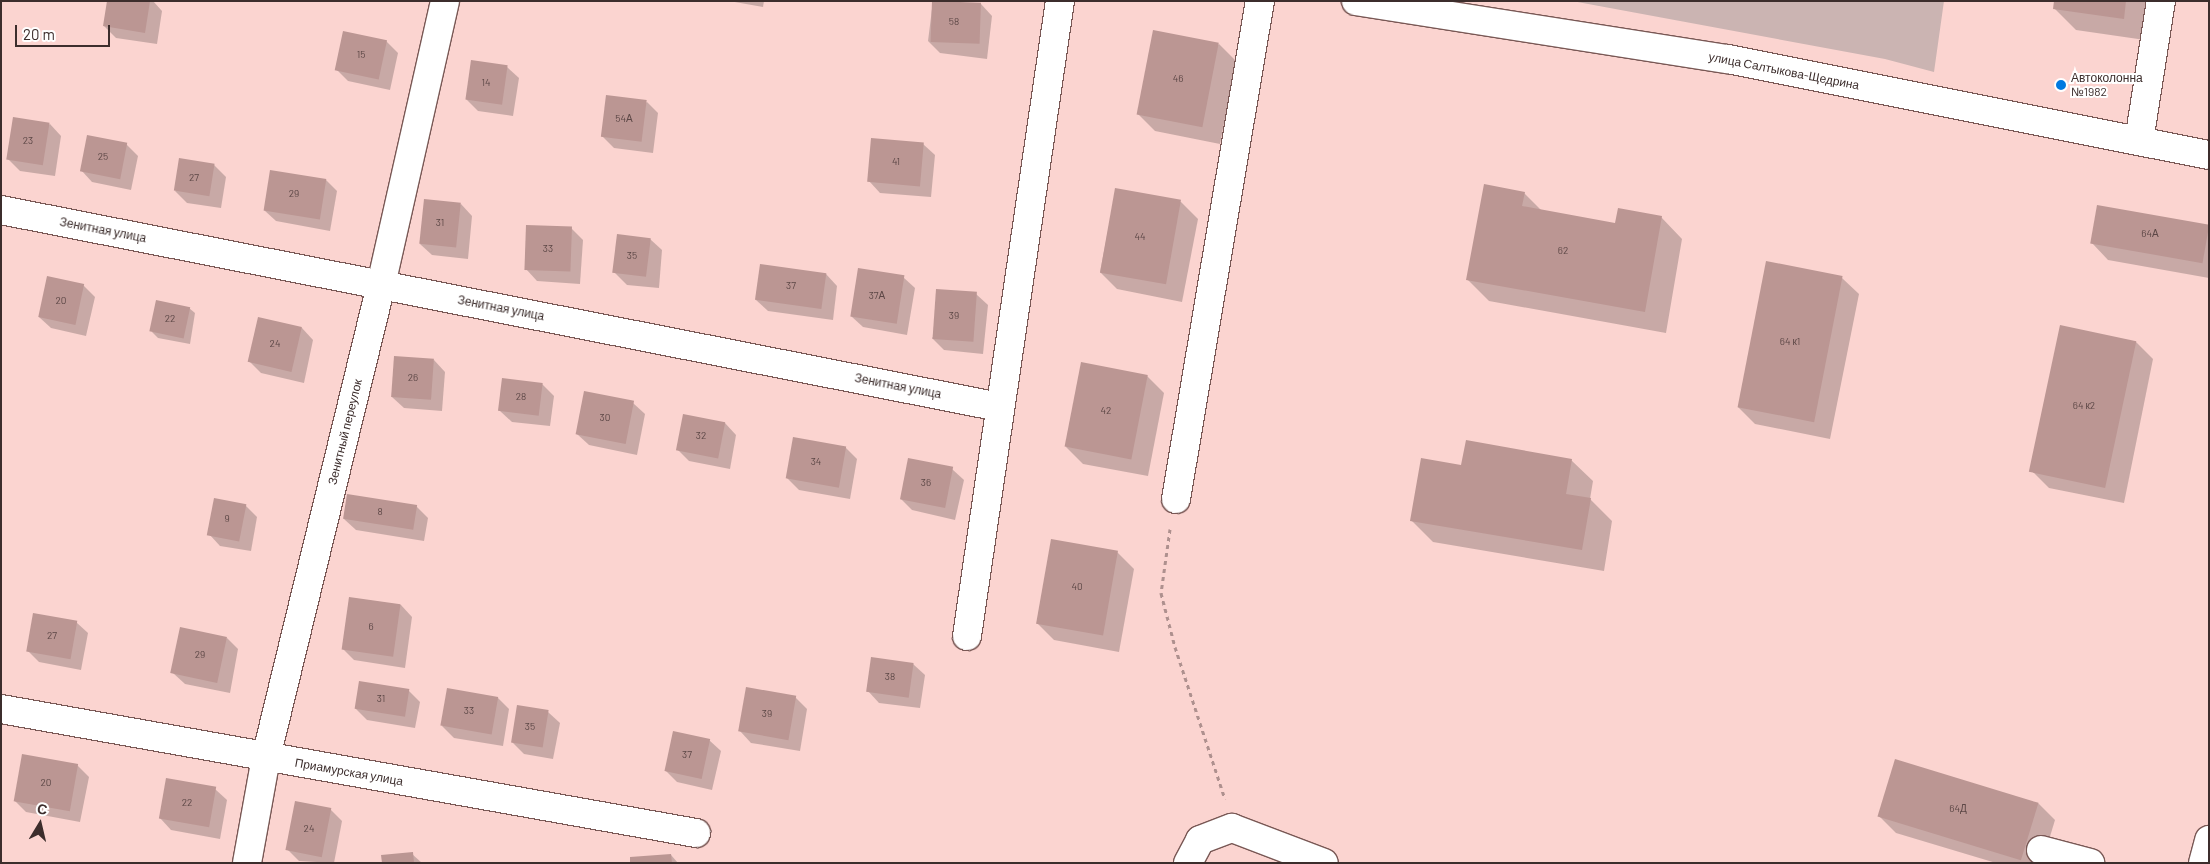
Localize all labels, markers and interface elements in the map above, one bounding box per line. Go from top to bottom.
scale bar [18,15,112,47]
house number: 58 [949,16,959,28]
text: 20 m [23,25,55,43]
house number: 15 [357,49,365,61]
street label: улица Салтыкова-Щедрина [1708,49,1860,93]
place label: Автоколонна №1982 [2071,71,2143,99]
house number: 46 [1173,73,1183,85]
house number: 14 [481,77,491,89]
marker: Автоколонна №1982 [2055,79,2067,91]
house number: 54А [615,113,633,125]
house number: 23 [23,135,33,147]
house number: 25 [98,151,108,163]
house number: 41 [892,156,900,168]
house number: 27 [189,172,199,184]
house number: 29 [289,188,299,200]
street label: Зенитная улица [58,215,148,245]
house number: 31 [436,217,444,229]
house number: 64А [2141,228,2159,240]
house number: 44 [1134,231,1146,243]
house number: 33 [543,243,553,255]
house number: 62 [1558,245,1568,257]
house number: 35 [627,250,637,262]
house number: 37 [786,280,796,292]
house number: 37А [869,290,885,302]
street label: Зенитная улица [456,293,546,323]
house number: 20 [55,295,67,307]
house number: 39 [949,310,959,322]
house number: 22 [165,313,175,325]
house number: 64 к1 [1780,336,1800,348]
house number: 24 [270,338,280,350]
street label: Зенитная улица [853,371,943,401]
house number: 26 [408,372,418,384]
street label: Зенитный переулок [325,378,365,486]
house number: 28 [516,391,526,403]
house number: 64 к2 [2073,400,2095,412]
house number: 42 [1101,405,1111,417]
house number: 30 [600,412,610,424]
house number: 32 [696,430,706,442]
house number: 34 [811,456,821,468]
house number: 36 [921,477,931,489]
house number: 8 [377,506,383,518]
house number: 9 [224,513,230,525]
house number: 40 [1071,581,1083,593]
house number: 6 [368,621,374,633]
house number: 27 [47,630,57,642]
house number: 29 [195,649,205,661]
house number: 38 [885,671,895,683]
house number: 31 [377,693,385,705]
house number: 33 [464,705,474,717]
house number: 39 [762,708,772,720]
house number: 35 [525,721,535,733]
house number: 37 [682,749,692,761]
street label: Приамурская улица [294,755,404,789]
house number: 20 [40,777,52,789]
house number: 22 [182,797,192,809]
north arrow [15,799,65,849]
text: С [36,800,49,818]
house number: 64Д [1949,803,1967,815]
house number: 24 [304,823,314,835]

